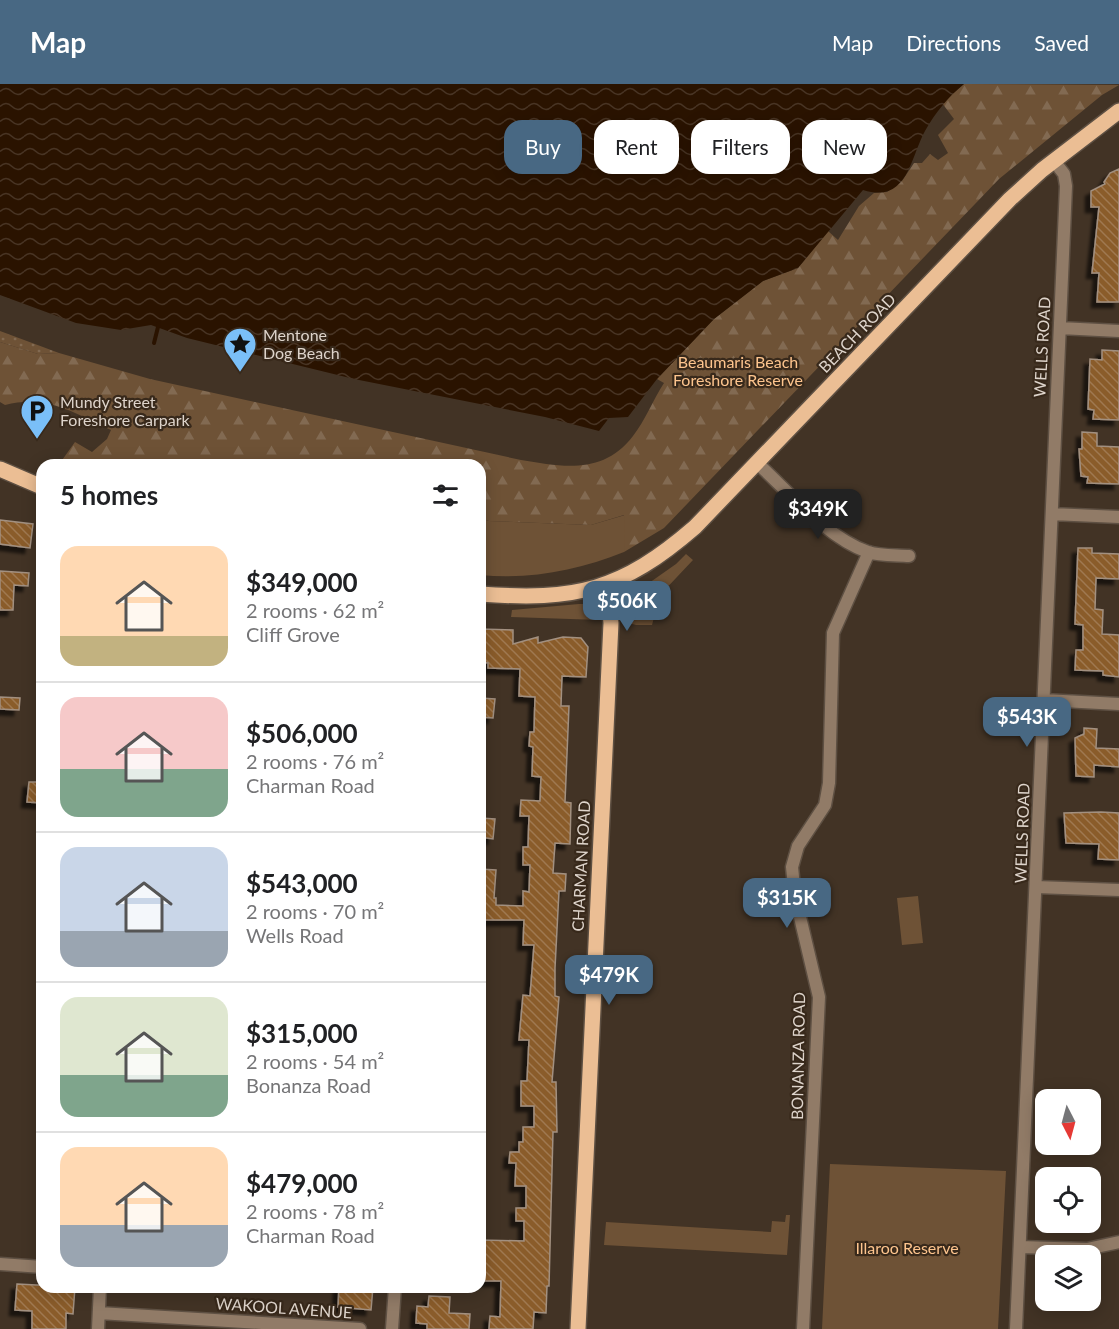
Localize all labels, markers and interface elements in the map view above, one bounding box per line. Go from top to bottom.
text: Map [30,25,86,59]
text: Map [832,30,873,55]
text: Directions [906,30,1001,55]
text: Saved [1034,30,1089,55]
chip: Buy [504,120,582,174]
chip: Rent [594,120,679,174]
chip: Filters [691,120,790,174]
chip: New [802,120,887,174]
street label: BEACH ROAD [814,289,899,376]
street label: WELLS ROAD [1029,296,1054,398]
place label: Mentone Dog Beach [263,325,340,362]
place icon: Mentone Dog Beach [222,326,258,373]
park label: Beaumaris Beach Foreshore Reserve [673,352,803,389]
place label: Mundy Street Foreshore Carpark [60,392,191,429]
parking icon: Mundy Street Foreshore Carpark [19,393,55,440]
text: 5 homes [60,479,158,511]
icon: filters [429,479,462,512]
pin: $349K [776,489,860,540]
text: $349K [788,496,848,520]
text: $349,000 [246,566,358,598]
icon: home [108,570,180,642]
pin: $506K [585,581,669,632]
text: $506K [597,588,657,612]
text: 2 rooms · 62 m² [246,598,384,622]
text: Cliff Grove [246,622,340,646]
pin: $543K [985,697,1069,748]
text: $543K [997,704,1057,728]
text: $506,000 [246,717,358,749]
icon: home [108,721,180,793]
text: 2 rooms · 76 m² [246,749,384,773]
text: Charman Road [246,773,375,797]
street label: WELLS ROAD [1010,782,1033,884]
street label: CHARMAN ROAD [568,800,593,932]
text: $543,000 [246,867,358,899]
icon: home [108,871,180,943]
pin: $315K [745,878,829,929]
text: $315K [757,885,817,909]
text: 2 rooms · 70 m² [246,899,384,923]
text: Wells Road [246,923,344,947]
pin: $479K [567,955,651,1006]
text: $479K [579,962,639,986]
street label: BONANZA ROAD [787,992,808,1120]
text: $315,000 [246,1017,358,1049]
icon: home [108,1021,180,1093]
text: 2 rooms · 54 m² [246,1049,384,1073]
text: Bonanza Road [246,1073,371,1097]
north arrow [1035,1089,1101,1155]
map controls [1035,1089,1101,1311]
text: $479,000 [246,1167,358,1199]
button: locate [1035,1167,1101,1233]
icon: home [108,1171,180,1243]
text: 2 rooms · 78 m² [246,1199,384,1223]
text: Charman Road [246,1223,375,1247]
park label: Illaroo Reserve [855,1238,959,1257]
button: layers [1035,1245,1101,1311]
street label: WAKOOL AVENUE [215,1293,353,1322]

